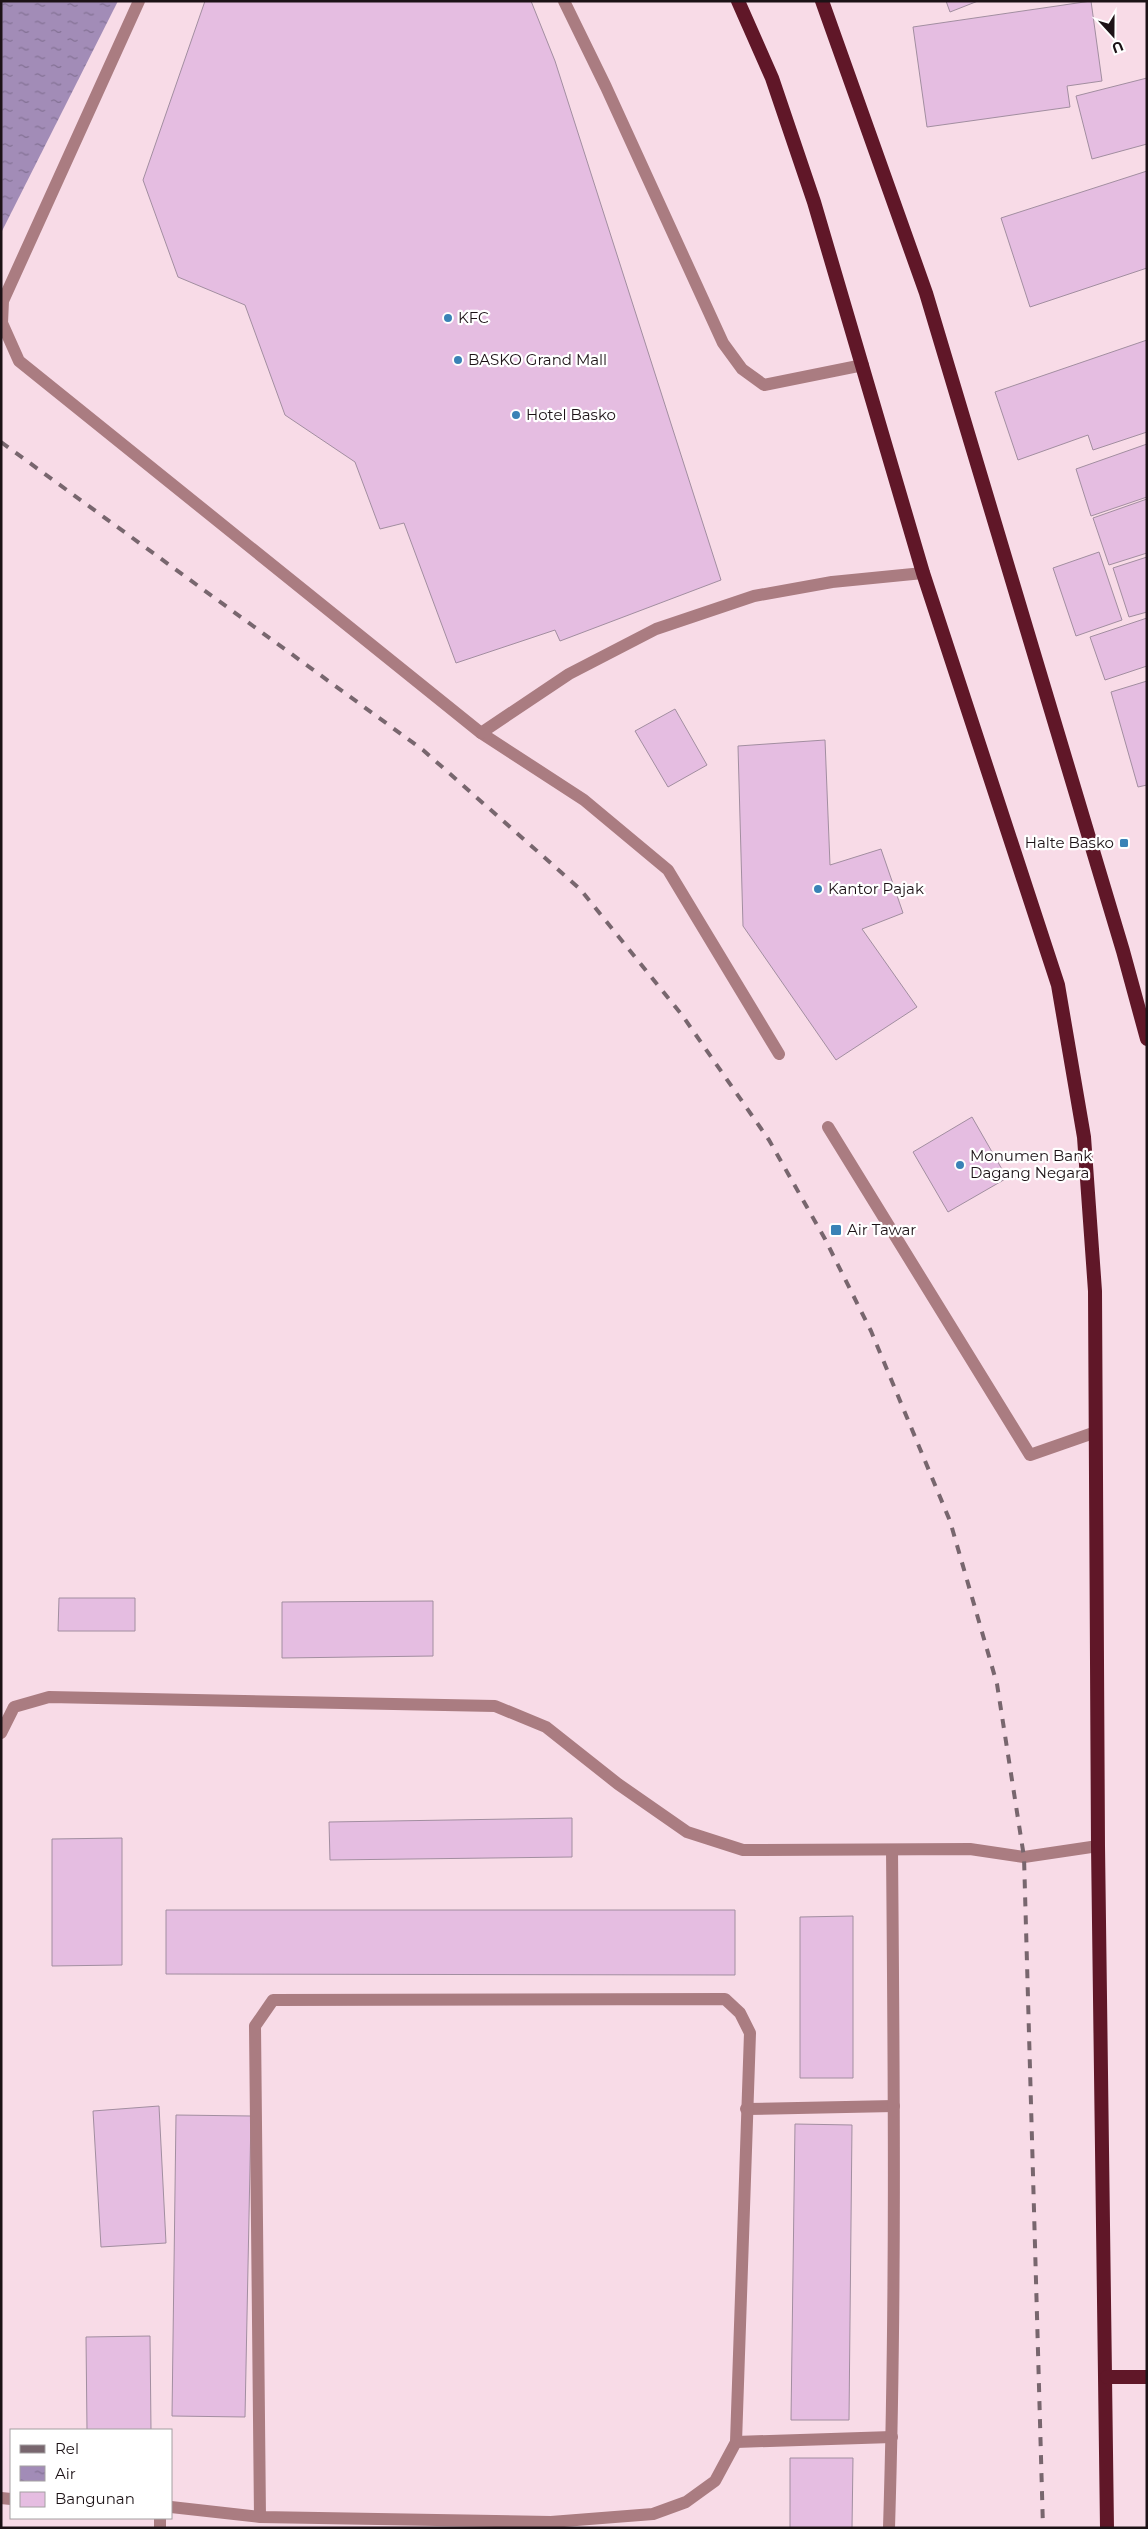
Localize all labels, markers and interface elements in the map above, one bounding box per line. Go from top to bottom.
north arrow [1088,10,1138,60]
text: U [1109,37,1126,58]
place label: KFC [458,308,489,327]
marker: KFC [442,312,454,324]
place label: BASKO Grand Mall [468,350,607,369]
marker: BASKO Grand Mall [452,354,464,366]
place label: Hotel Basko [526,405,616,424]
marker: Hotel Basko [510,409,522,421]
place label: Halte Basko [1025,833,1114,852]
marker: Halte Basko [1118,837,1130,849]
place label: Kantor Pajak [828,879,924,898]
marker: Kantor Pajak [812,883,824,895]
place label: Monumen Bank Dagang Negara [970,1146,1092,1182]
marker: Monumen Bank Dagang Negara [954,1159,966,1171]
place label: Air Tawar [847,1220,916,1239]
marker: Air Tawar [829,1223,843,1237]
legend [10,2429,172,2519]
text: Rel [55,2439,79,2458]
text: Air [55,2464,76,2483]
text: Bangunan [55,2489,135,2508]

